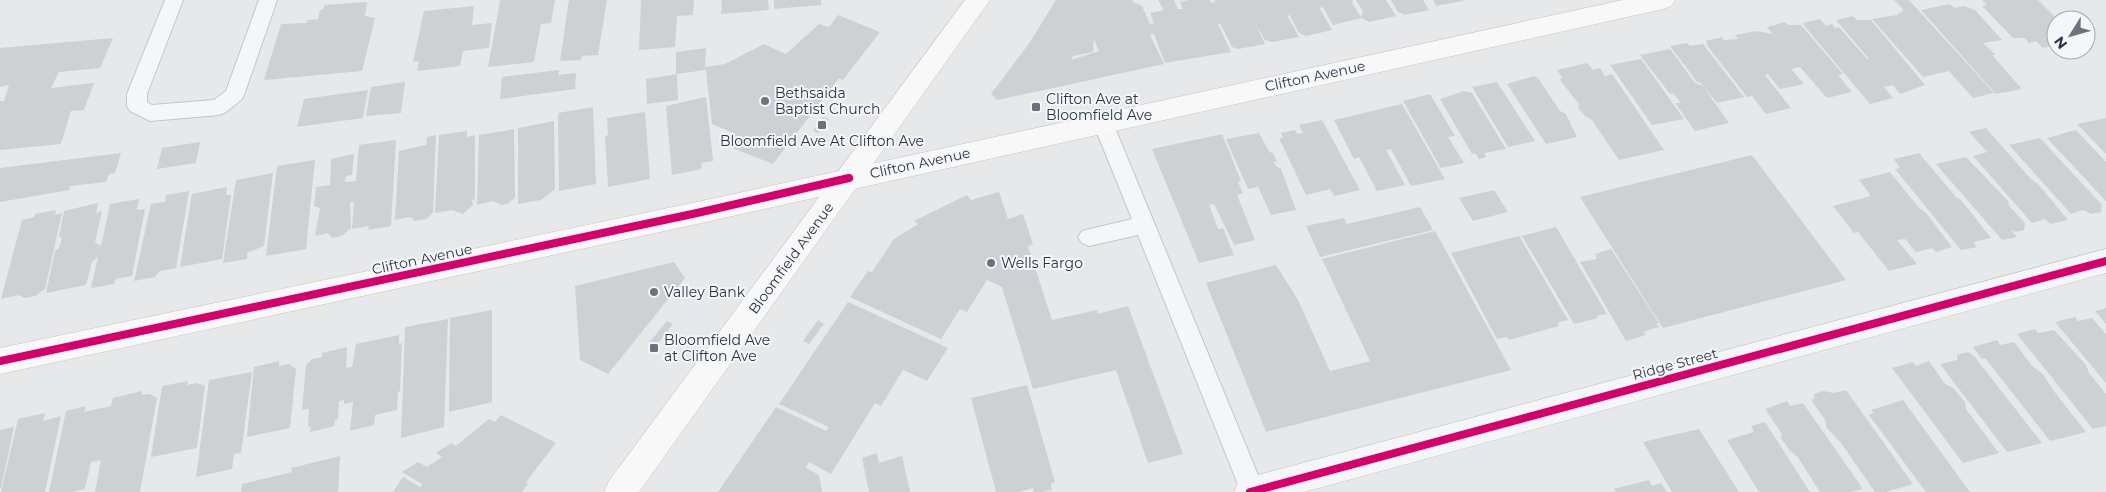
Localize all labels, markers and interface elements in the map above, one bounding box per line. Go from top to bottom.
north arrow [2046,10,2096,60]
text: N [2050,33,2071,53]
street label: Clifton Avenue [1263,57,1367,95]
place label: Bethsaida Baptist Church [775,84,880,118]
place label: Clifton Ave at Bloomfield Ave [1046,90,1152,124]
marker: Bethsaida Baptist Church [759,95,771,107]
marker: Clifton Ave at Bloomfield Ave [1030,101,1042,113]
marker: Bloomfield Ave At Clifton Ave [816,119,828,131]
place label: Bloomfield Ave At Clifton Ave [720,132,924,150]
street label: Clifton Avenue [868,144,972,182]
street label: Bloomfield Avenue [744,199,838,317]
street label: Clifton Avenue [370,240,474,278]
place label: Wells Fargo [1001,254,1083,272]
marker: Wells Fargo [985,257,997,269]
place label: Valley Bank [664,283,746,301]
marker: Valley Bank [648,286,660,298]
place label: Bloomfield Ave at Clifton Ave [664,331,770,365]
marker: Bloomfield Ave at Clifton Ave [648,342,660,354]
street label: Ridge Street [1630,344,1720,384]

